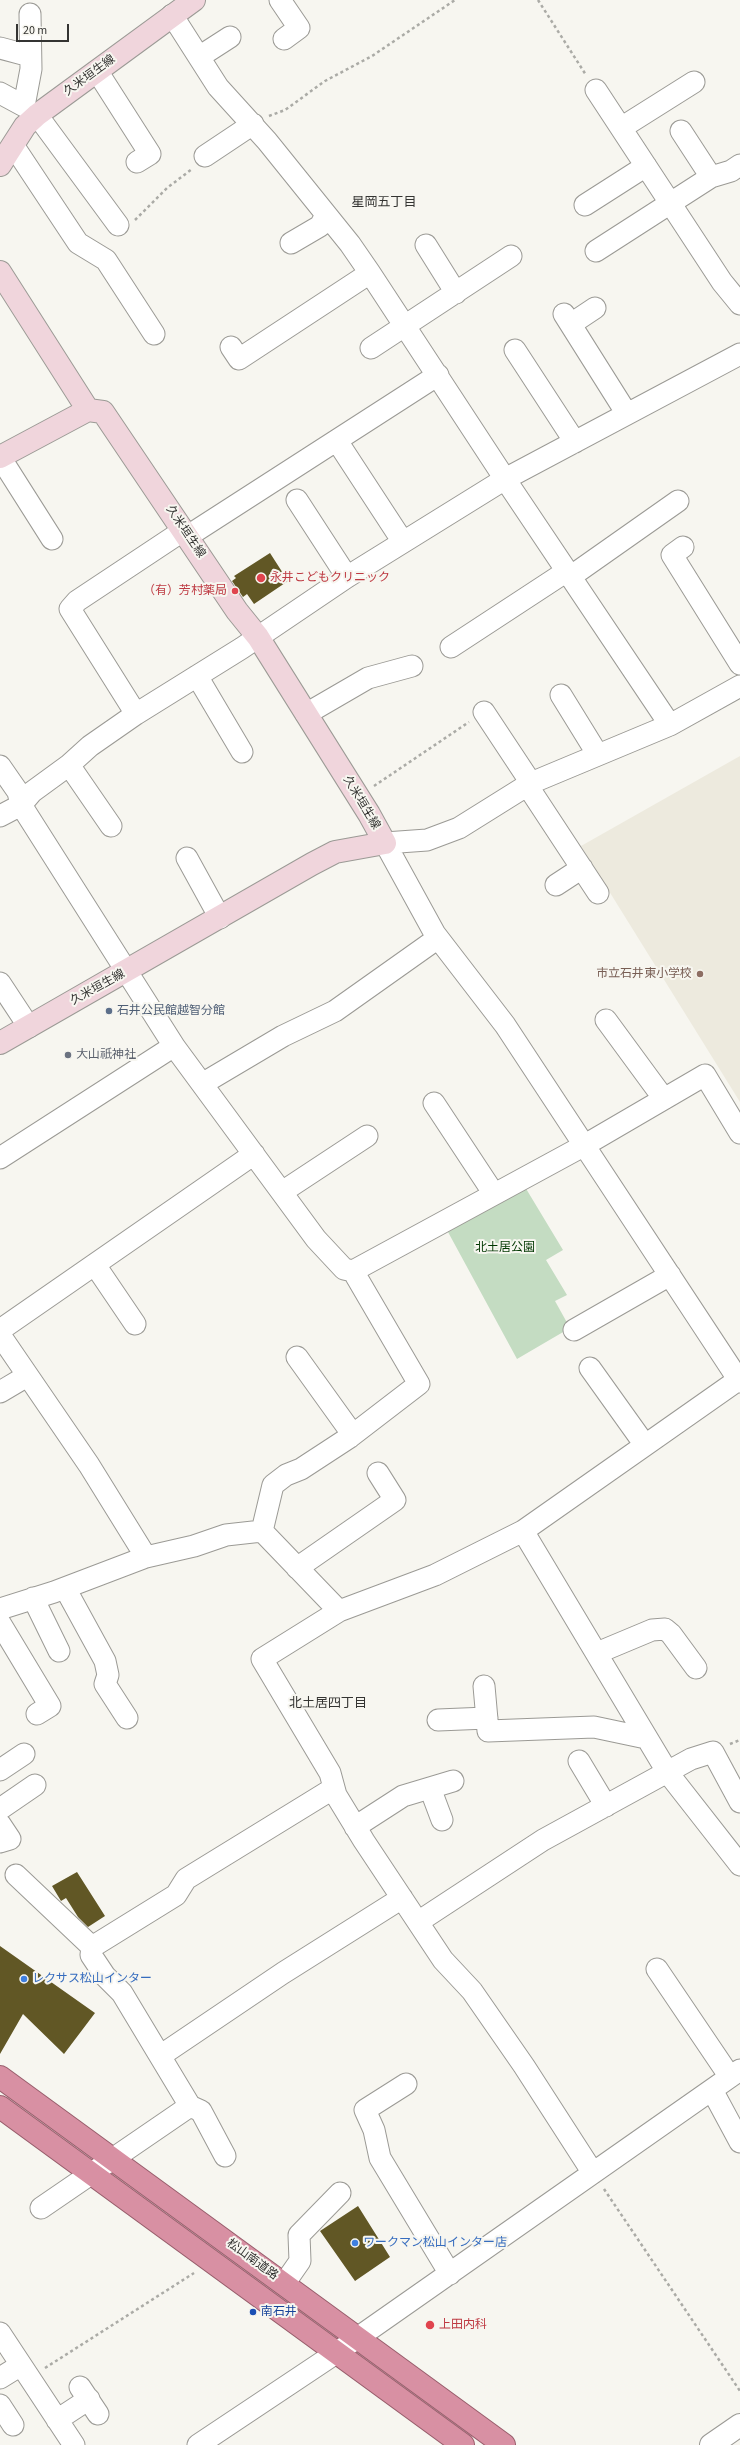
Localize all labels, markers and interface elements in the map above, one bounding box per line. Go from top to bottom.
scale bar [18,16,71,42]
text: 20 m [23,22,47,39]
street label: 久米垣生線 [61,53,119,99]
district label: 星岡五丁目 [352,195,416,211]
street label: 久米垣生線 [162,503,208,561]
place label: 永井こどもクリニック [270,571,390,585]
marker: 永井こどもクリニック [255,572,267,584]
place label: （有）芳村薬局 [143,584,227,598]
marker: （有）芳村薬局 [230,586,240,596]
street label: 久米垣生線 [339,774,383,832]
street label: 久米垣生線 [68,967,128,1009]
place label: 市立石井東小学校 [596,967,692,981]
marker: 市立石井東小学校 [695,969,705,979]
place label: 石井公民館越智分館 [117,1004,225,1018]
marker: 石井公民館越智分館 [104,1006,114,1016]
place label: 大山祇神社 [76,1048,136,1062]
marker: 大山祇神社 [63,1050,73,1060]
park label: 北土居公園 [475,1241,535,1255]
district label: 北土居四丁目 [289,1696,367,1712]
place label: レクサス松山インター [32,1972,152,1986]
marker: レクサス松山インター [19,1974,29,1984]
place label: ワークマン松山インター店 [363,2236,507,2250]
street label: 松山南道路 [223,2237,281,2283]
marker: ワークマン松山インター店 [350,2238,360,2248]
place label: 南石井 [261,2305,297,2319]
marker: 南石井 [248,2307,258,2317]
place label: 上田内科 [439,2318,487,2332]
marker: 上田内科 [424,2319,436,2331]

